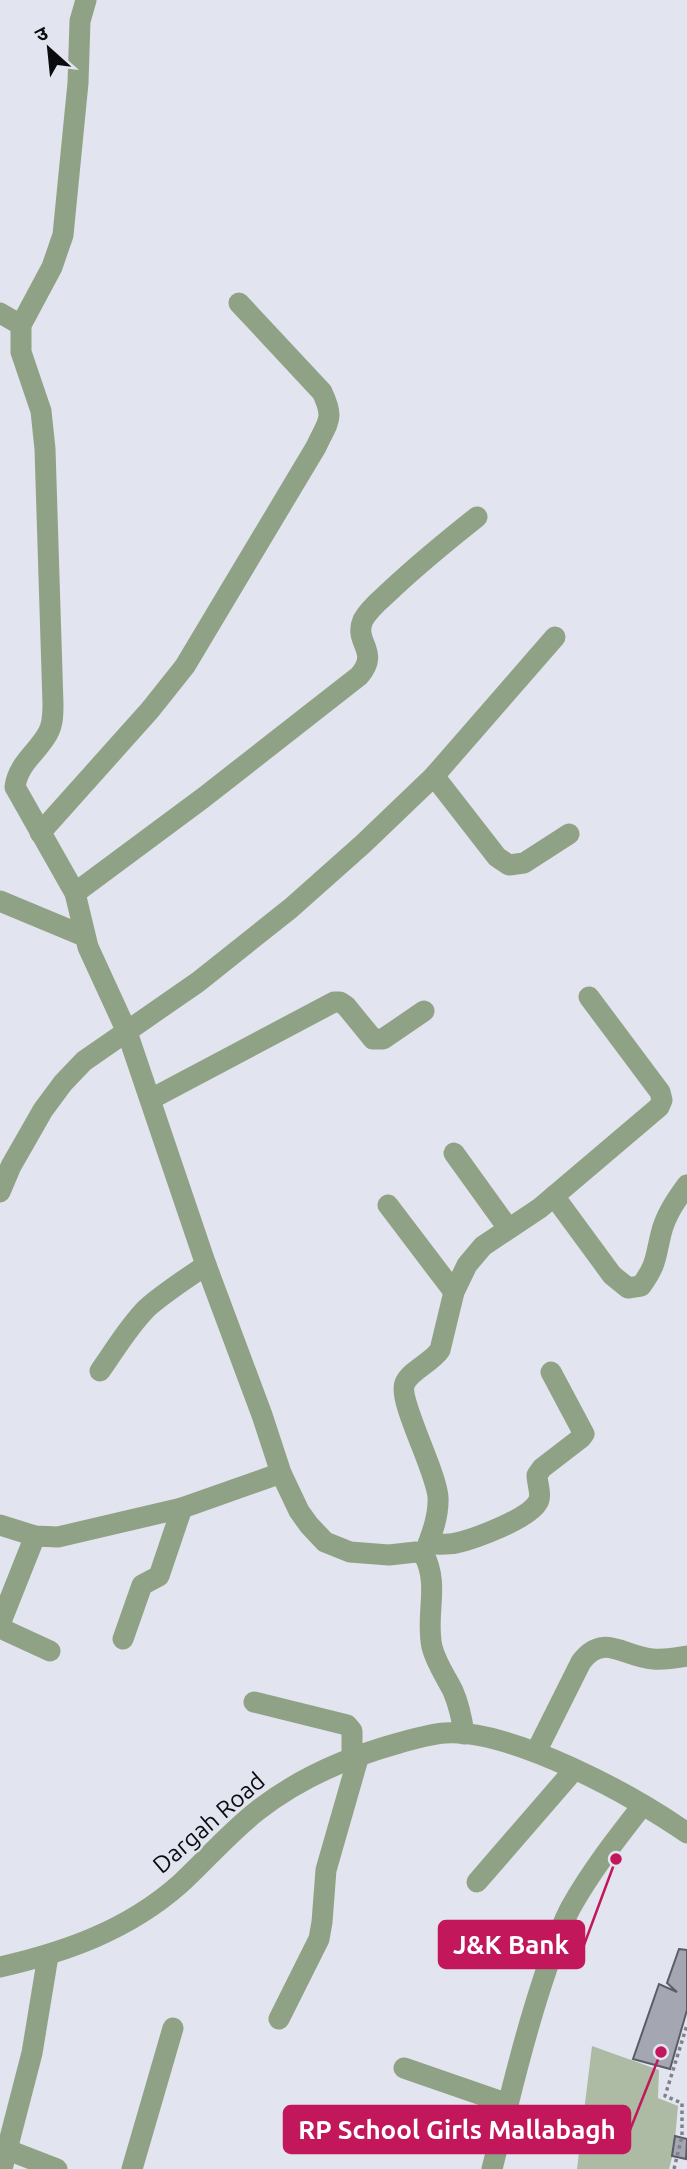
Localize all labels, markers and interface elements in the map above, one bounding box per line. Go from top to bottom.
north arrow [14,14,84,84]
text: उ [31,21,52,46]
street label: Dargah Road [147,1767,270,1878]
callout: J&K Bank [439,1921,584,1968]
text: J&K Bank [453,1930,569,1959]
callout: RP School Girls Mallabagh [284,2106,630,2153]
text: RP School Girls Mallabagh [298,2115,616,2144]

